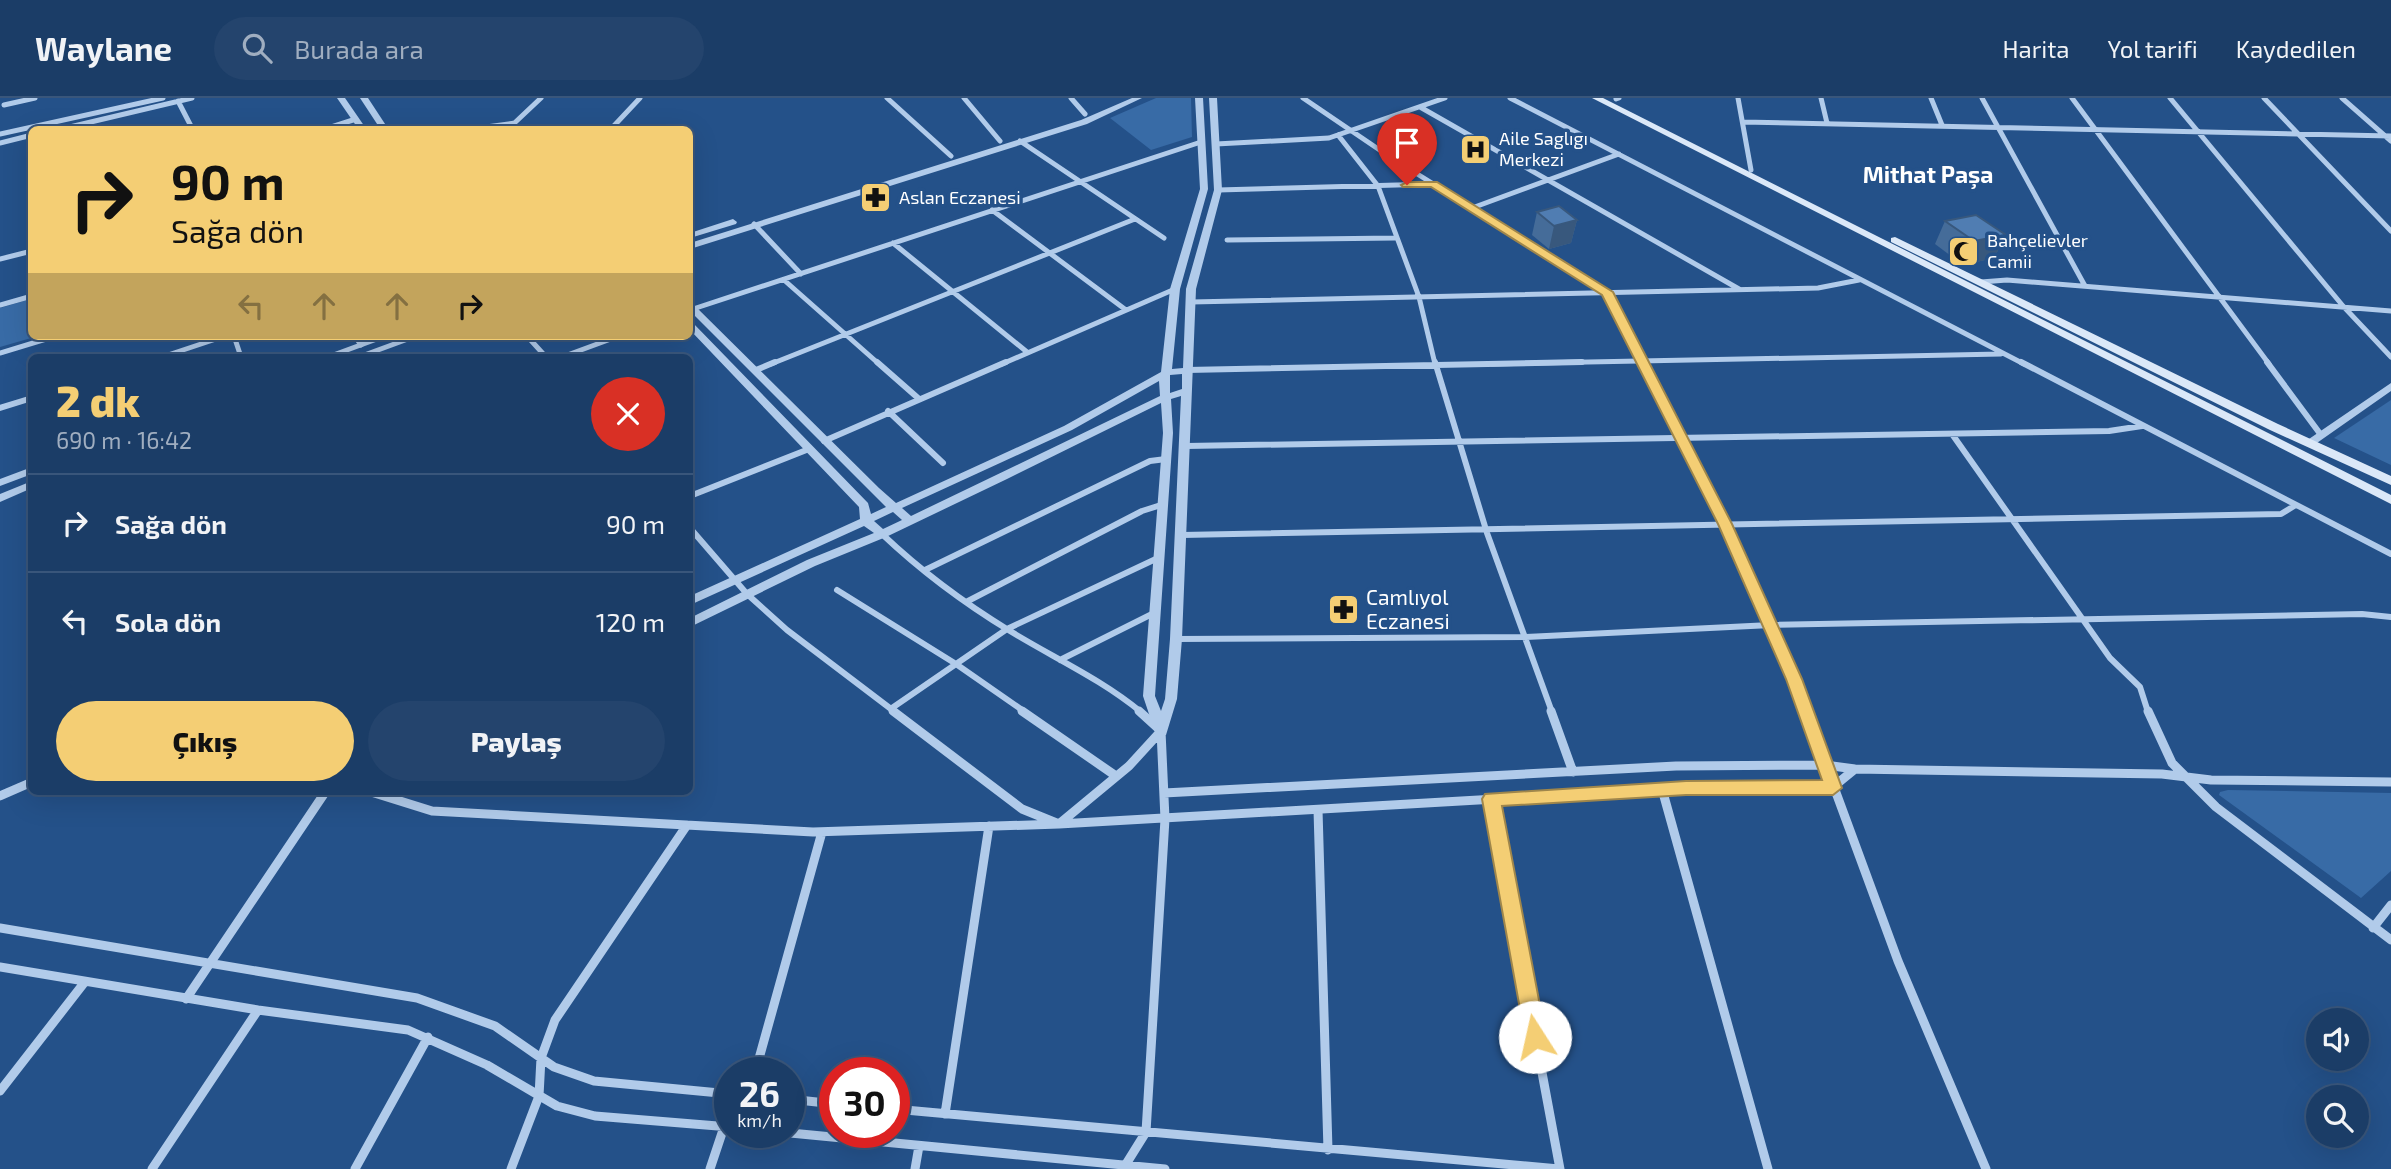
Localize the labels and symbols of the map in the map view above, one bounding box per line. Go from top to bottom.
pin [1377,113,1437,185]
place label: Aile Saglıgı Merkezi [1499,127,1588,170]
hospital icon: Aile Saglıgı Merkezi [1459,132,1493,166]
district label: Mithat Paşa [1863,160,1993,190]
pharmacy icon: Aslan Eczanesi [859,181,893,215]
place label: Aslan Eczanesi [899,186,1021,208]
place label: Bahçelievler Camii [1987,229,2088,272]
mosque icon: Bahçelievler Camii [1947,234,1981,268]
place label: Camlıyol Eczanesi [1366,584,1450,633]
pharmacy icon: Camlıyol Eczanesi [1326,593,1360,627]
position arrow [1498,1000,1572,1074]
speed limit sign: 30 [819,1057,910,1148]

